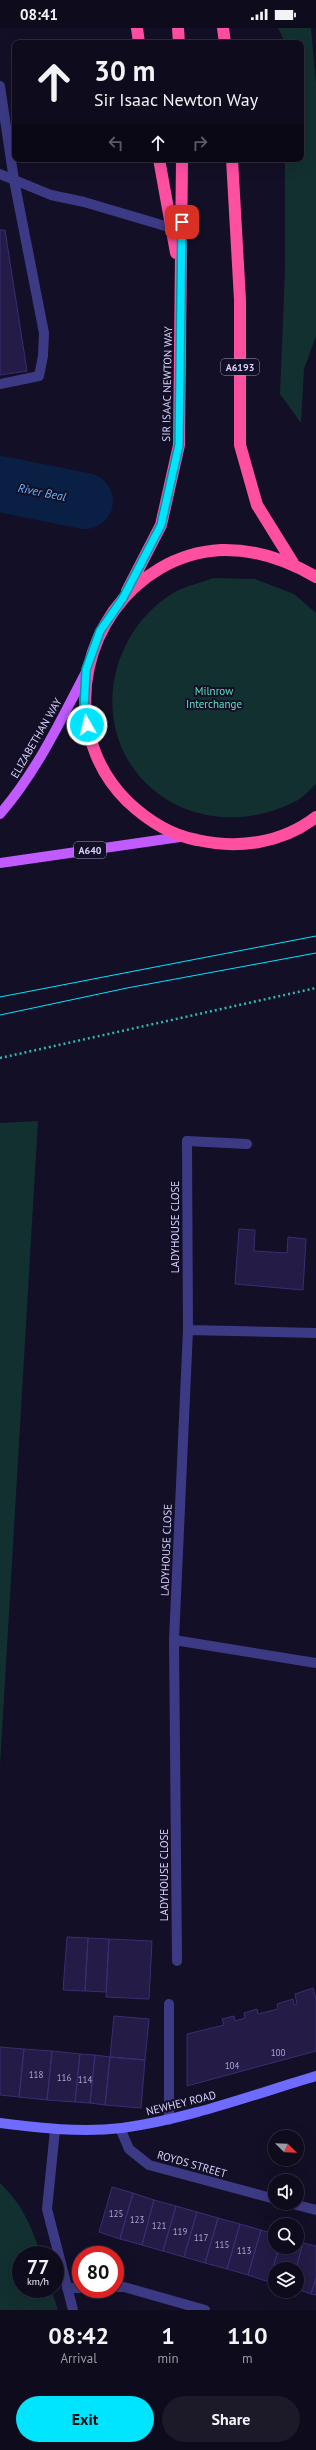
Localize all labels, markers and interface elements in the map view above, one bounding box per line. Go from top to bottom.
text: 08:41 [20,5,58,24]
text: 30 m [94,52,155,89]
icon: ahead [28,56,80,108]
text: Sir Isaac Newton Way [94,88,258,111]
icon: left [105,132,127,154]
icon: ahead [147,132,169,154]
icon: right [189,132,211,154]
pin [165,205,199,239]
icon: arrive [171,211,193,233]
street label: SIR ISAAC NEWTON WAY [159,325,175,442]
road number: A6193 [221,359,259,375]
water label: River Beal [17,480,68,504]
park label: Milnrow Interchange [186,684,242,711]
street label: ELIZABETHAN WAY [7,695,65,780]
position arrow [66,704,108,746]
road number: A640 [74,842,106,858]
street label: LADYHOUSE CLOSE [168,1181,182,1273]
street label: LADYHOUSE CLOSE [157,1504,175,1596]
street label: LADYHOUSE CLOSE [157,1829,171,1921]
house number: 100 [271,2047,285,2058]
house number: 104 [225,2060,239,2071]
house number: 118 [29,2069,43,2080]
house number: 116 [57,2072,71,2083]
house number: 114 [78,2074,92,2085]
street label: NEWHEY ROAD [145,2088,217,2118]
north arrow [268,2130,304,2166]
map controls [268,2130,304,2298]
street label: ROYDS STREET [156,2147,228,2181]
button: sound [268,2174,304,2210]
house number: 125 [109,2208,123,2219]
house number: 123 [130,2214,144,2225]
button: search [268,2218,304,2254]
house number: 121 [152,2220,166,2231]
house number: 119 [173,2226,187,2237]
house number: 117 [194,2232,208,2243]
house number: 115 [215,2239,229,2250]
house number: 113 [237,2245,251,2256]
speed limit sign: 80 [72,2246,124,2298]
text: 77 [27,2254,49,2280]
button: layers [268,2262,304,2298]
text: km/h [27,2275,49,2288]
text: 08:42 [48,2320,109,2351]
text: 1 [161,2320,175,2351]
text: 110 [227,2320,268,2351]
text: Arrival [61,2350,97,2367]
text: min [157,2350,179,2367]
text: m [242,2350,253,2367]
button: Exit [16,2396,154,2442]
button: Share [162,2396,300,2442]

